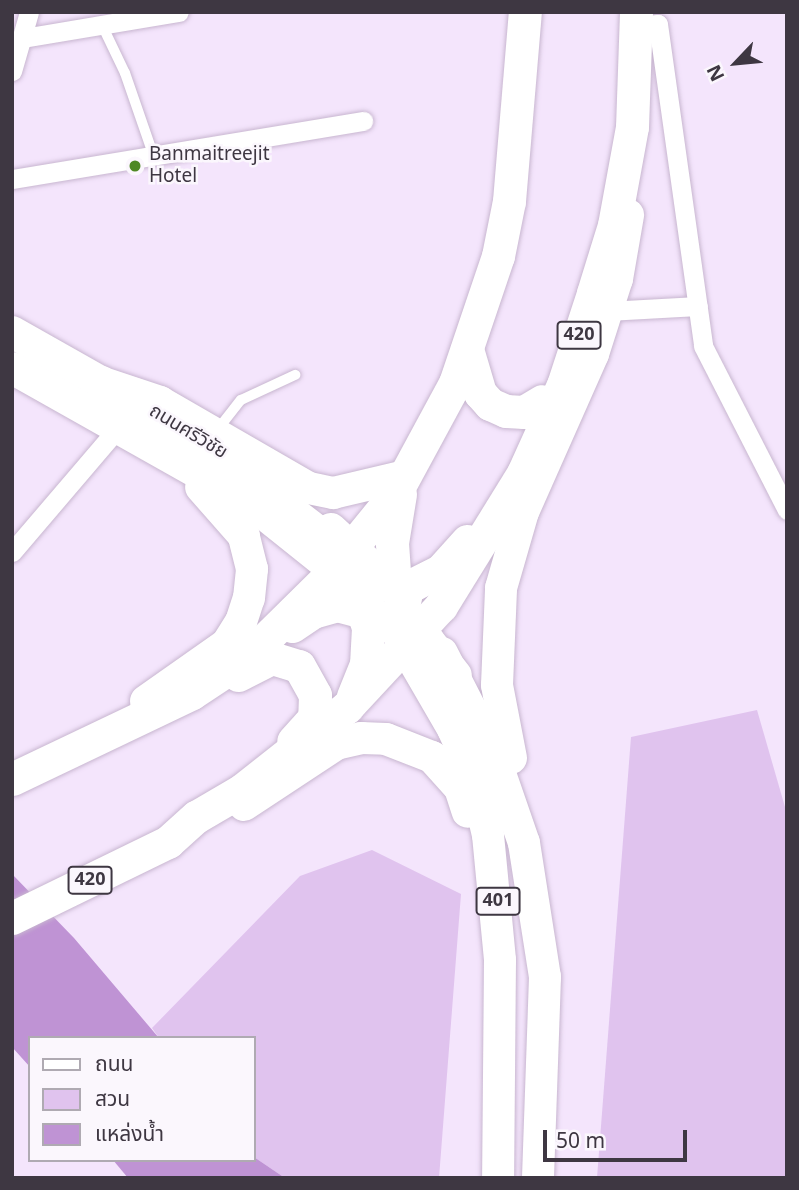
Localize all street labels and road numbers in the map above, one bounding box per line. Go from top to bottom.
road number: 420 [556,320,602,349]
street label: ถนนศรีวิชัย [145,400,231,464]
road number: 420 [67,866,113,894]
road number: 401 [475,887,521,916]

